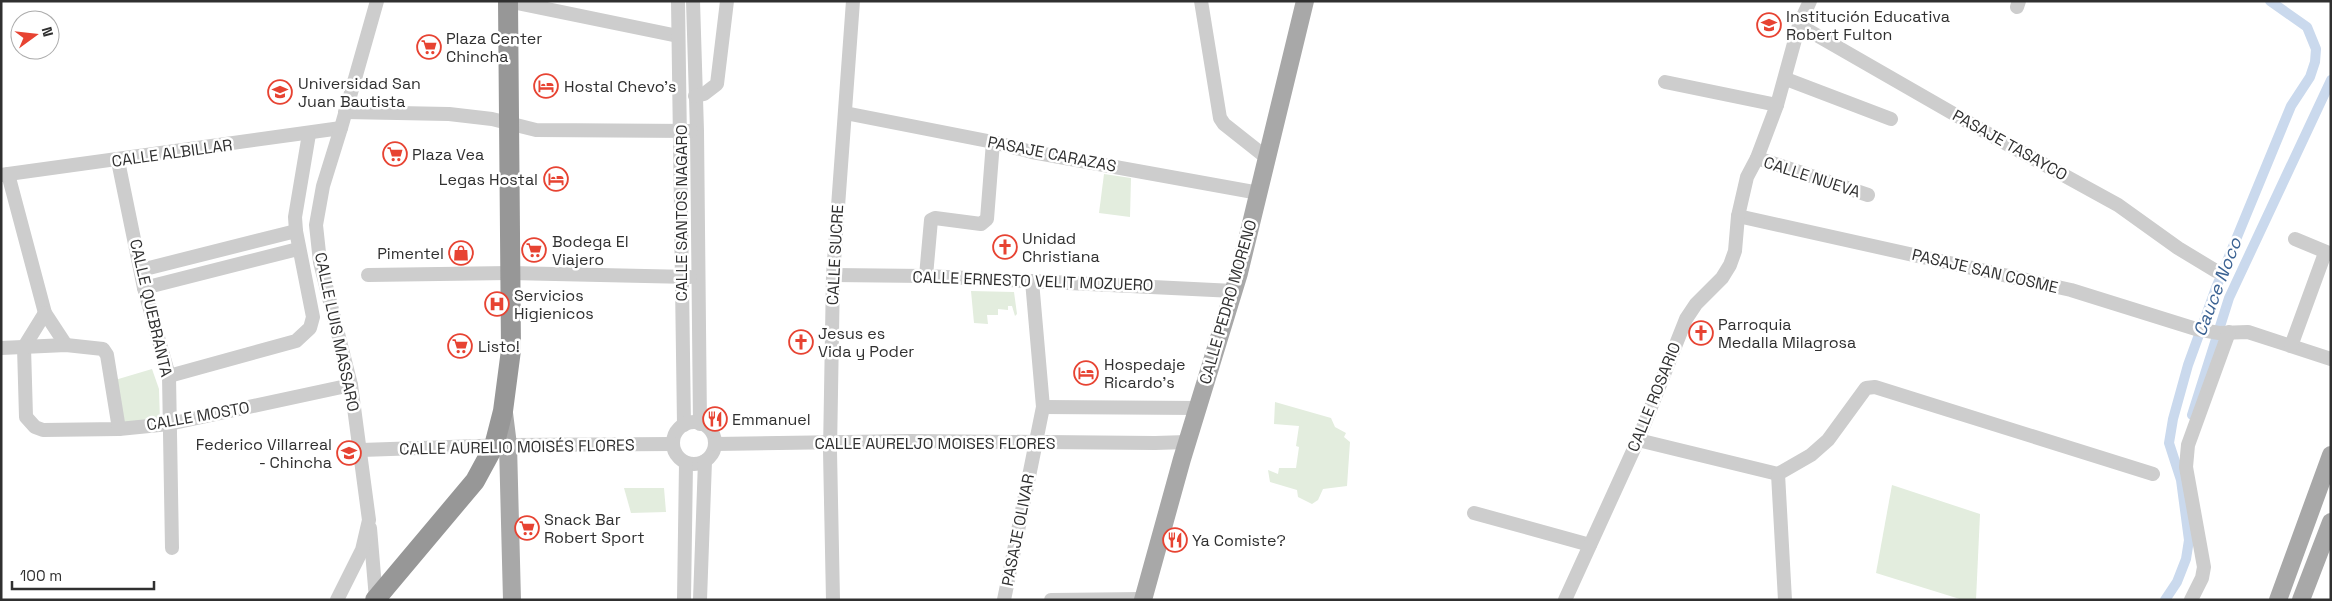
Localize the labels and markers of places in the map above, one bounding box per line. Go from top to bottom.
place label: Institución Educativa Robert Fulton [1786,6,1950,45]
school or university icon: Institución Educativa Robert Fulton [1756,12,1782,38]
place label: Plaza Center Chincha [446,28,542,67]
supermarket icon: Plaza Center Chincha [416,34,442,60]
place label: Universidad San Juan Bautista [298,73,421,112]
hotel icon: Hostal Chevo's [533,73,559,99]
place label: Hostal Chevo's [564,76,676,97]
school or university icon: Universidad San Juan Bautista [267,79,293,105]
supermarket icon: Plaza Vea [382,141,408,167]
place label: Plaza Vea [412,144,484,165]
hotel icon: Legas Hostal [543,166,569,192]
place label: Legas Hostal [439,169,538,190]
place label: Unidad Christiana [1022,228,1100,267]
place label: Bodega El Viajero [552,231,629,270]
church icon: Unidad Christiana [992,234,1018,260]
supermarket icon: Bodega El Viajero [521,237,547,263]
shop icon: Pimentel [448,240,474,266]
place label: Pimentel [377,243,444,264]
place label: Servicios Higienicos [514,285,594,324]
hospital icon: Servicios Higienicos [484,291,510,317]
place label: Parroquia Medalla Milagrosa [1718,314,1856,353]
church icon: Parroquia Medalla Milagrosa [1688,320,1714,346]
place label: Jesus es Vida y Poder [818,323,914,362]
church icon: Jesus es Vida y Poder [788,329,814,355]
supermarket icon: Listo! [447,333,473,359]
place label: Listo! [478,336,520,357]
place label: Hospedaje Ricardo's [1104,354,1186,393]
hotel icon: Hospedaje Ricardo's [1073,360,1099,386]
restaurant icon: Emmanuel [702,406,728,432]
place label: Emmanuel [732,409,811,430]
place label: Federico Villarreal - Chincha [196,434,332,473]
school or university icon: Federico Villarreal - Chincha [336,440,362,466]
place label: Snack Bar Robert Sport [544,509,645,548]
supermarket icon: Snack Bar Robert Sport [514,515,540,541]
restaurant icon: Ya Comiste? [1162,527,1188,553]
place label: Ya Comiste? [1192,530,1286,551]

